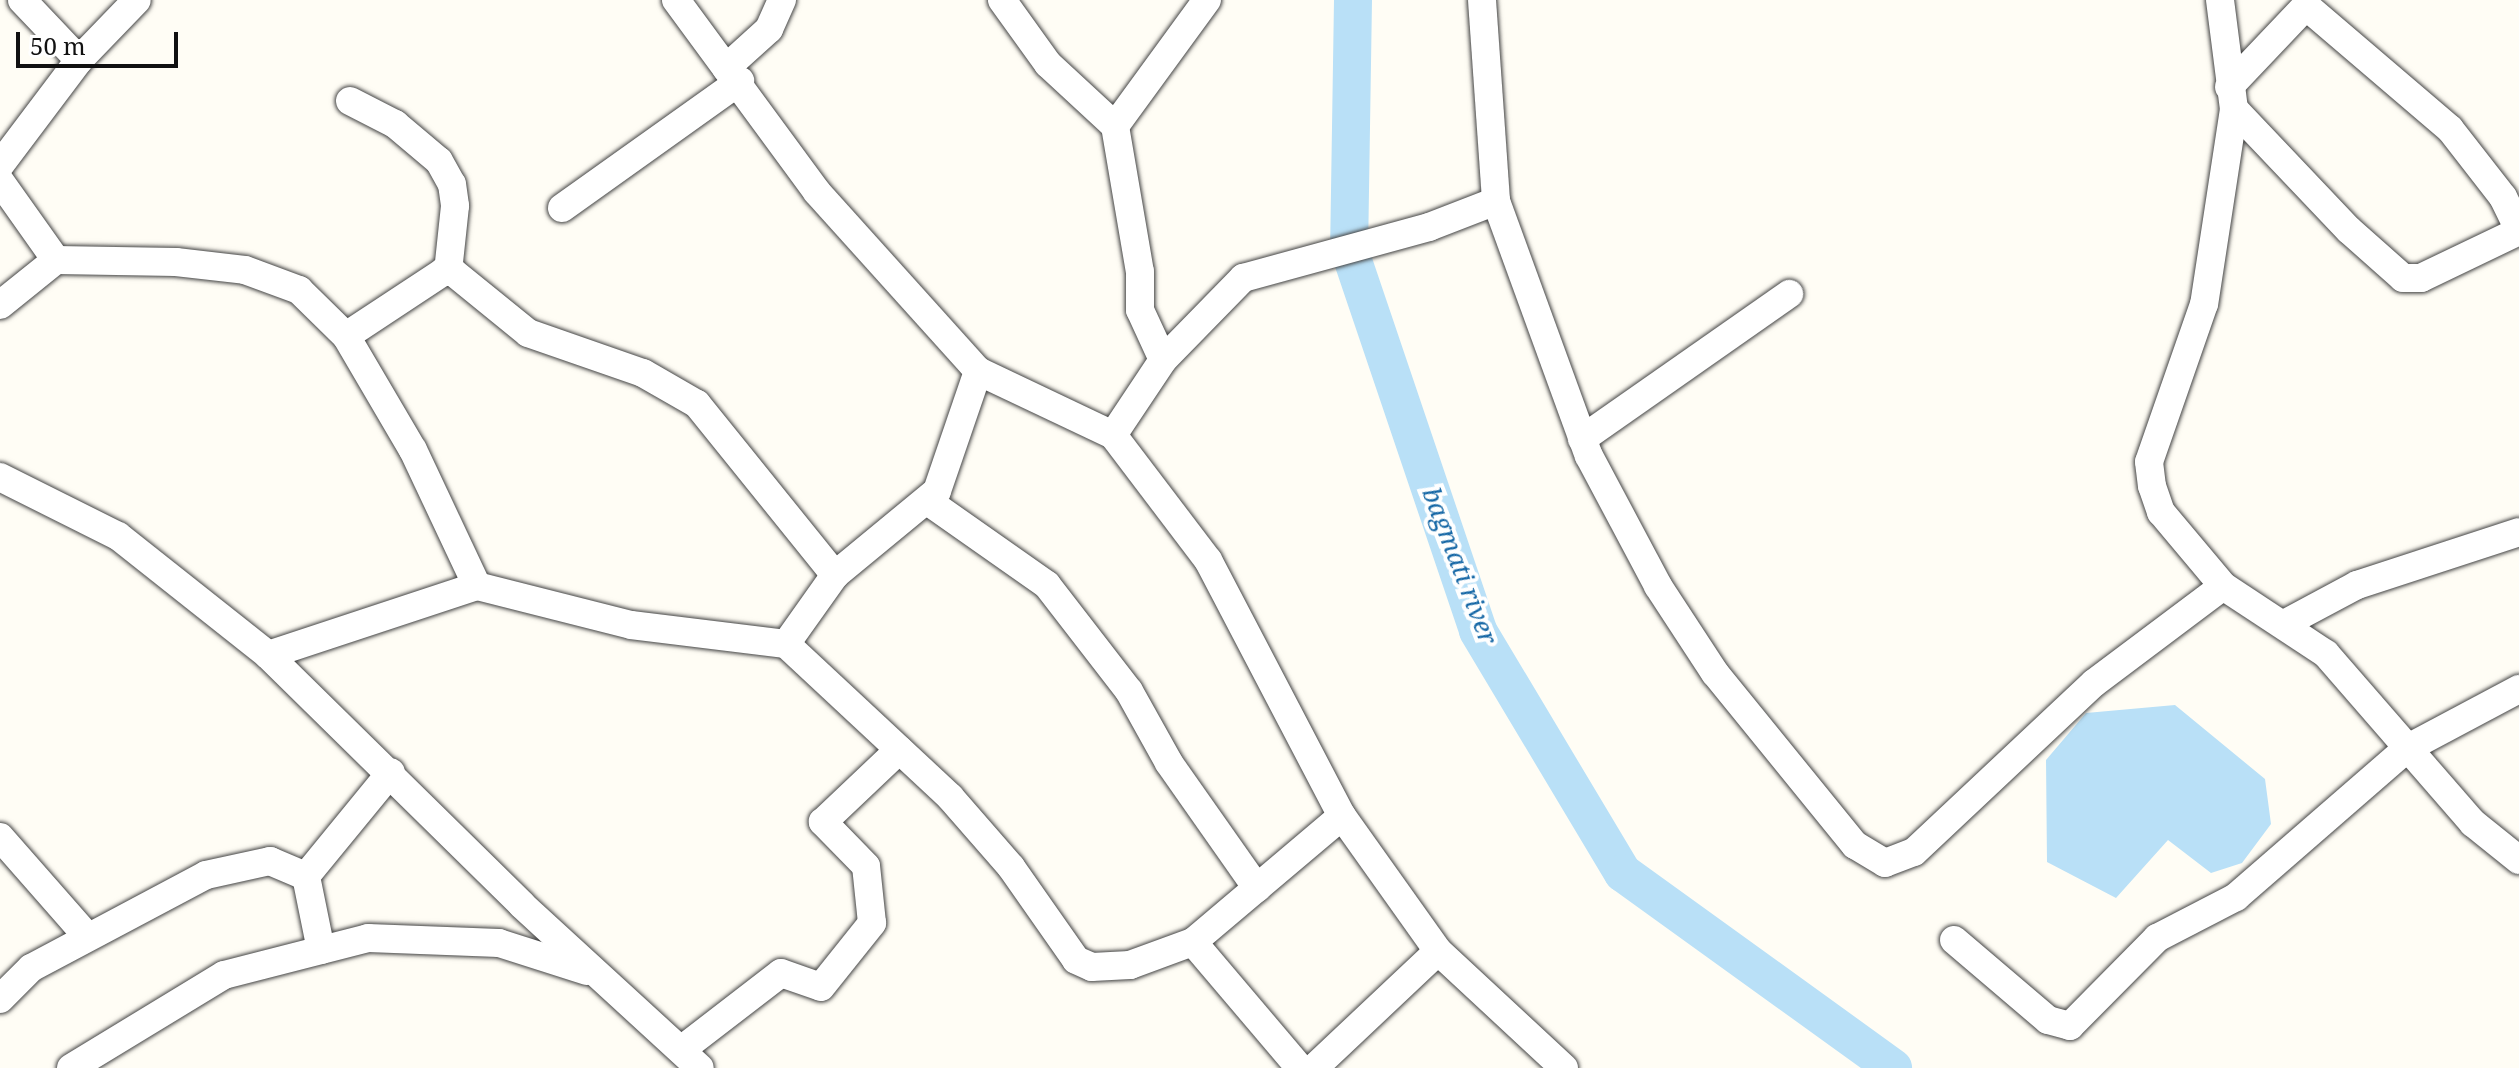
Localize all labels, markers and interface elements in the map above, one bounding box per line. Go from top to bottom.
scale bar [20,16,182,66]
text: 50 m [30,29,86,62]
water label: bagmati river [1416,483,1504,649]

